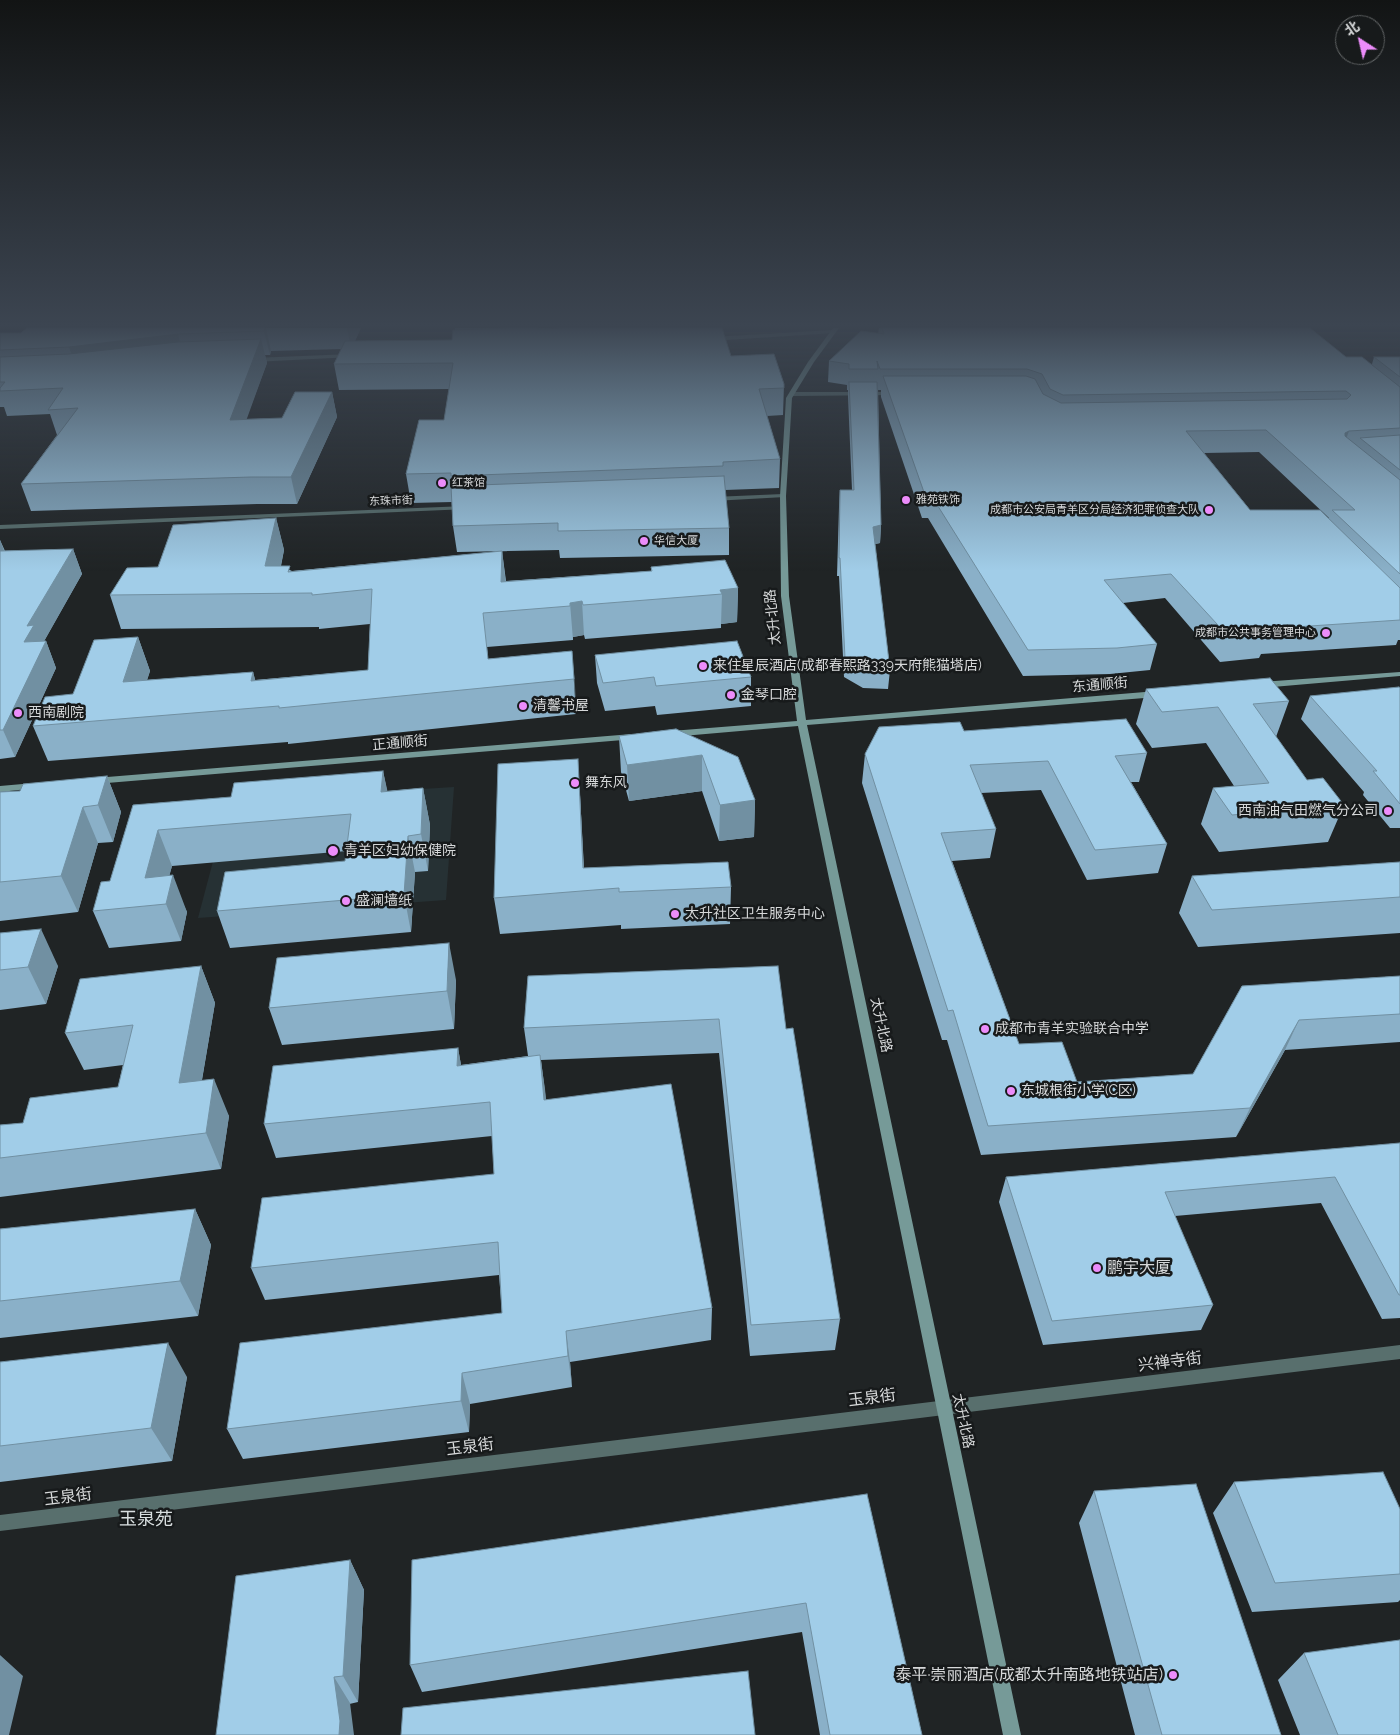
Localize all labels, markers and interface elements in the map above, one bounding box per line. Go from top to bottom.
north arrow [1335,15,1385,65]
text: 北 [1342,18,1362,39]
place label: 红茶馆 [452,476,485,490]
marker: 红茶馆 [436,477,448,489]
place label: 雅苑铁饰 [916,493,960,507]
street label: 东珠市街 [369,494,413,508]
marker: 雅苑铁饰 [900,494,912,506]
place label: 成都市公安局青羊区分局经济犯罪侦查大队 [990,503,1199,517]
marker: 成都市公安局青羊区分局经济犯罪侦查大队 [1203,504,1215,516]
place label: 华信大厦 [654,534,698,548]
marker: 华信大厦 [638,535,650,547]
street label: 太升北路 [762,588,784,646]
place label: 成都市公共事务管理中心 [1195,626,1316,640]
marker: 成都市公共事务管理中心 [1320,627,1332,639]
place label: 来住星辰酒店(成都春熙路339天府熊猫塔店) [713,658,982,674]
marker: 来住星辰酒店(成都春熙路339天府熊猫塔店) [697,660,709,672]
street label: 东通顺街 [1071,674,1129,696]
place label: 金琴口腔 [741,687,797,703]
marker: 金琴口腔 [725,689,737,701]
place label: 清馨书屋 [533,698,589,714]
marker: 清馨书屋 [517,700,529,712]
place label: 西南剧院 [28,705,84,721]
marker: 西南剧院 [12,707,24,719]
street label: 正通顺街 [371,732,429,754]
place label: 舞东风 [585,775,627,791]
marker: 舞东风 [569,777,581,789]
place label: 西南油气田燃气分公司 [1238,803,1378,819]
marker: 西南油气田燃气分公司 [1382,805,1394,817]
place label: 青羊区妇幼保健院 [344,843,456,859]
marker: 青羊区妇幼保健院 [326,844,340,858]
place label: 盛澜墙纸 [356,893,412,909]
marker: 盛澜墙纸 [340,895,352,907]
place label: 太升社区卫生服务中心 [685,906,825,922]
marker: 太升社区卫生服务中心 [669,908,681,920]
street label: 太升北路 [867,996,895,1054]
place label: 成都市青羊实验联合中学 [995,1021,1149,1037]
marker: 成都市青羊实验联合中学 [979,1023,991,1035]
place label: 东城根街小学(C区) [1021,1083,1136,1099]
marker: 东城根街小学(C区) [1005,1085,1017,1097]
place label: 鹏宇大厦 [1107,1258,1171,1278]
marker: 鹏宇大厦 [1091,1262,1103,1274]
street label: 兴禅寺街 [1137,1349,1203,1375]
street label: 玉泉街 [847,1386,897,1410]
street label: 太升北路 [949,1392,977,1450]
street label: 玉泉街 [445,1435,495,1459]
street label: 玉泉街 [43,1485,93,1509]
district label: 玉泉苑 [119,1509,173,1531]
place label: 泰平·崇丽酒店(成都太升南路地铁站店) [895,1665,1163,1685]
marker: 泰平·崇丽酒店(成都太升南路地铁站店) [1167,1669,1179,1681]

